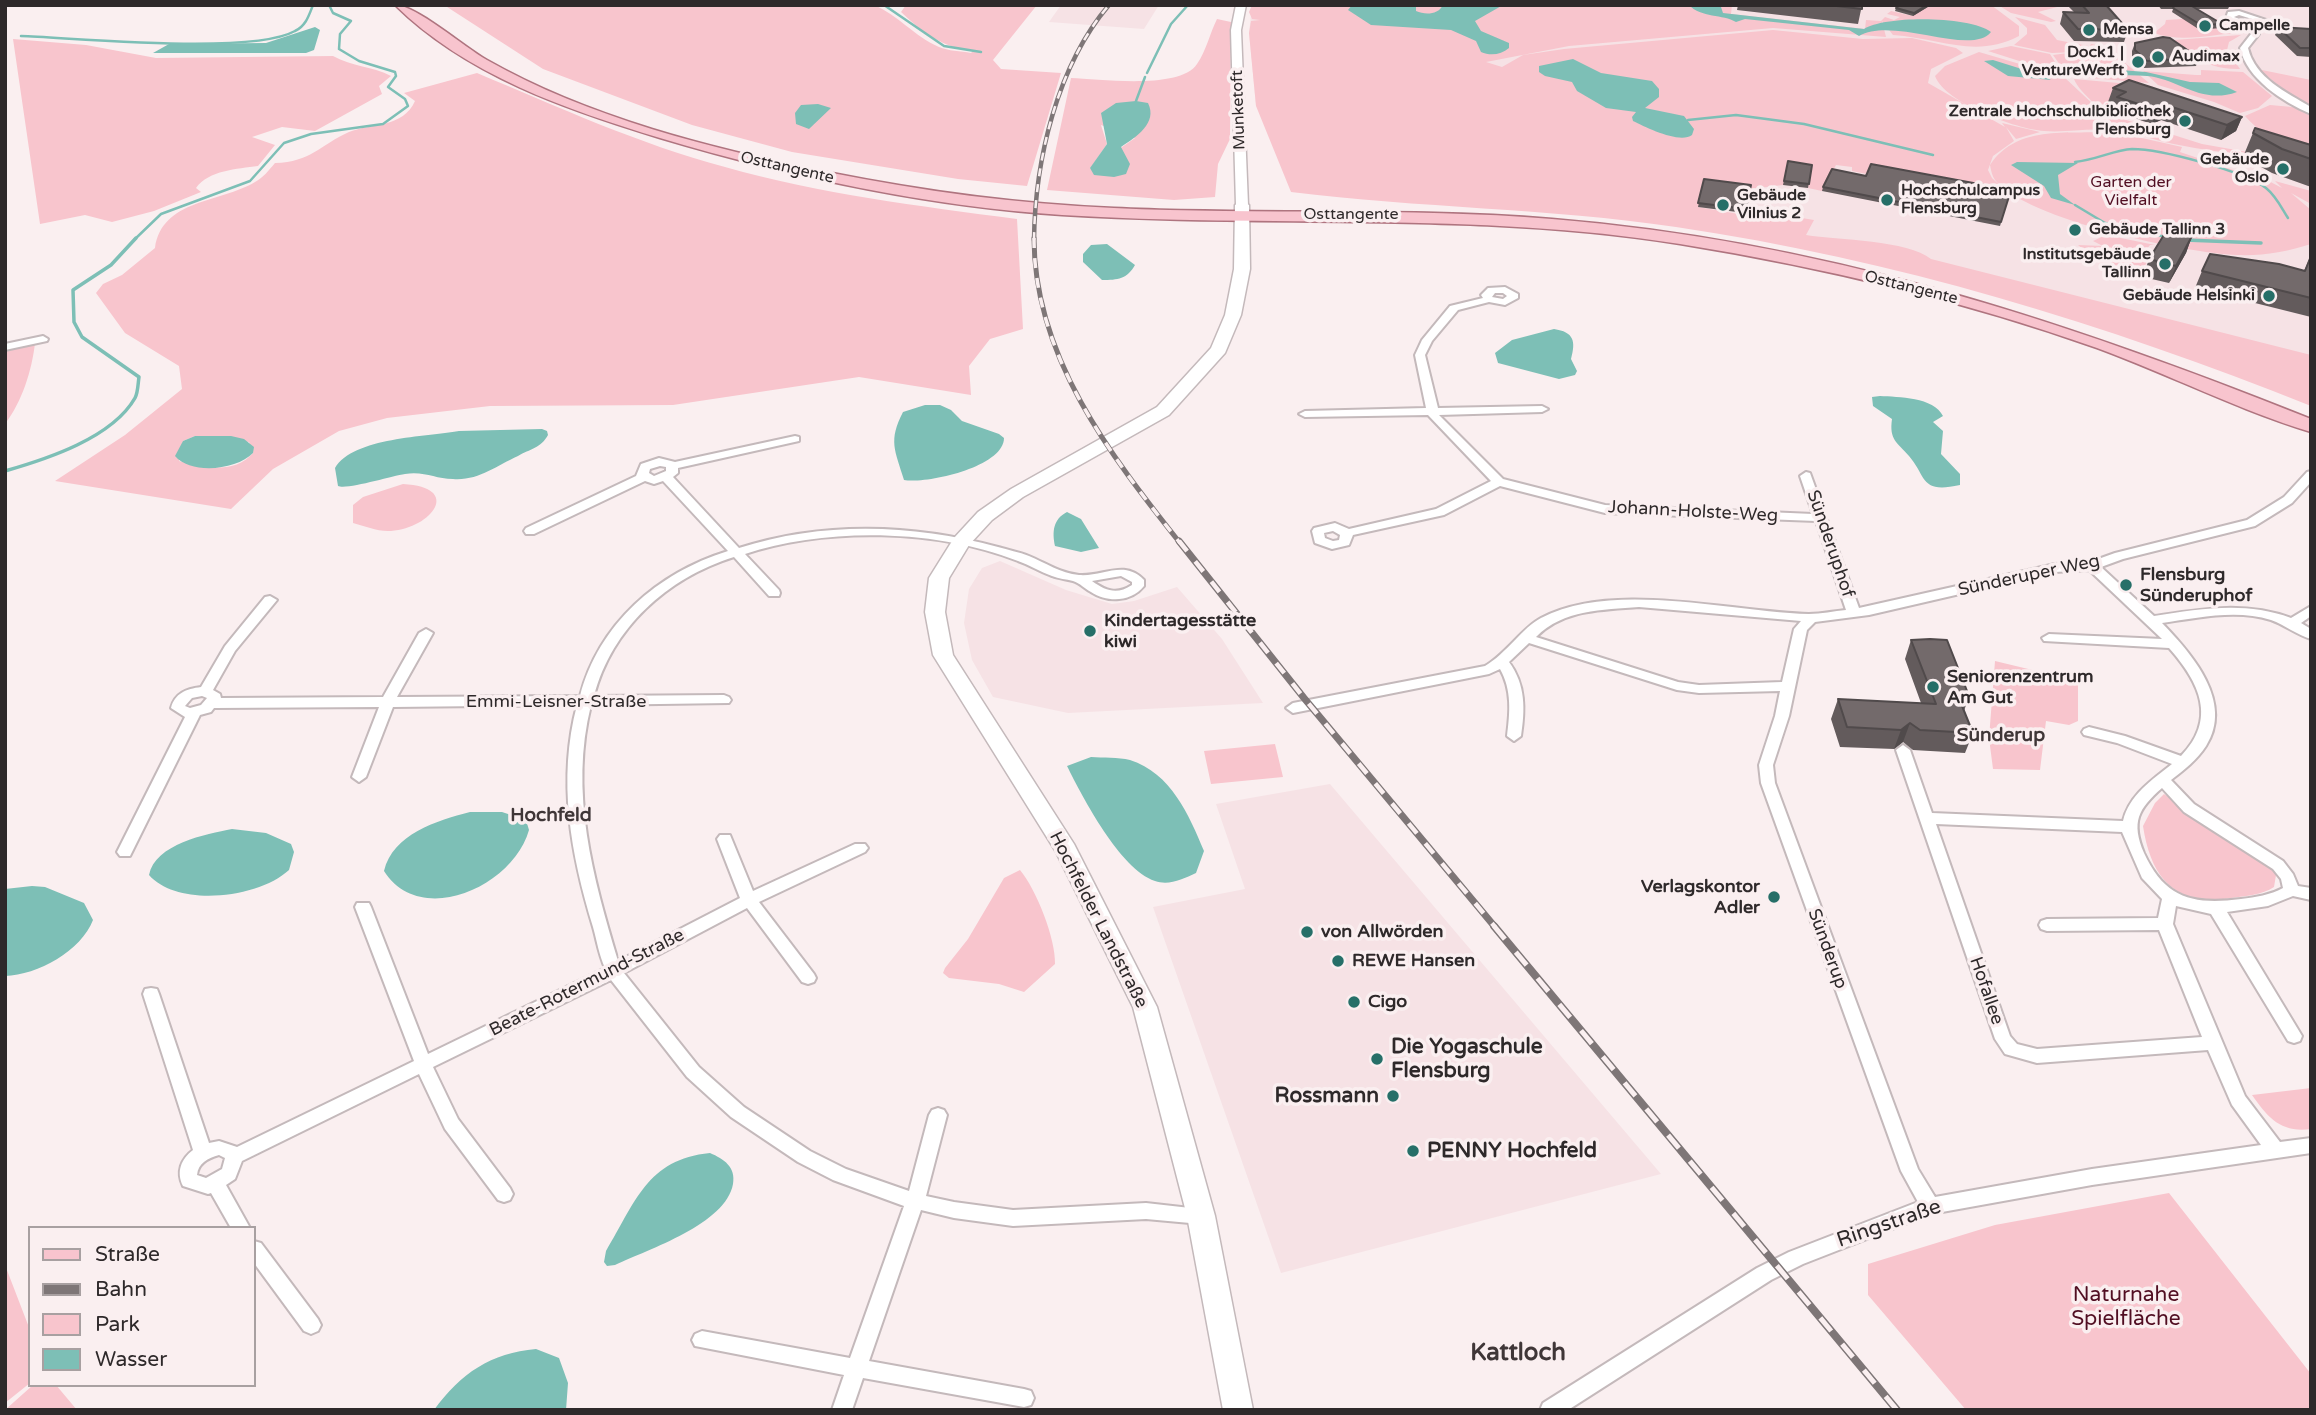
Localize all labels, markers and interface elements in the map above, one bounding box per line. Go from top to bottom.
place label: Campelle [2219,16,2290,36]
marker: Campelle [2197,18,2213,34]
place label: Mensa [2103,20,2154,40]
marker: Mensa [2081,22,2097,38]
place label: Dock1 | VentureWerft [2022,43,2124,81]
place label: Audimax [2172,47,2240,67]
marker: Audimax [2150,49,2166,65]
marker: Dock1 | VentureWerft [2130,54,2146,70]
street label: Munketoft [1228,70,1250,150]
place label: Zentrale Hochschulbibliothek Flensburg [1949,102,2171,140]
marker: Zentrale Hochschulbibliothek Flensburg [2177,113,2193,129]
street label: Osttangente [738,148,836,188]
place label: Gebäude Oslo [2200,150,2269,188]
marker: Gebäude Oslo [2275,161,2291,177]
park label: Garten der Vielfalt [2090,173,2172,211]
place label: Hochschulcampus Flensburg [1901,181,2040,219]
place label: Gebäude Vilnius 2 [1737,186,1806,224]
marker: Hochschulcampus Flensburg [1879,192,1895,208]
marker: Gebäude Vilnius 2 [1715,197,1731,213]
street label: Osttangente [1303,205,1399,225]
place label: Gebäude Tallinn 3 [2089,220,2225,240]
marker: Gebäude Tallinn 3 [2067,222,2083,238]
place label: Institutsgebäude Tallinn [2022,245,2151,283]
marker: Institutsgebäude Tallinn [2157,256,2173,272]
street label: Osttangente [1862,267,1960,309]
place label: Gebäude Helsinki [2123,286,2255,306]
marker: Gebäude Helsinki [2261,288,2277,304]
street label: Sünderuphof [1802,487,1858,601]
street label: Johann-Holste-Weg [1607,497,1779,527]
street label: Sünderuper Weg [1956,550,2102,602]
place label: Flensburg Sünderuphof [2140,564,2252,606]
marker: Flensburg Sünderuphof [2118,577,2134,593]
place label: Kindertagesstätte kiwi [1104,610,1256,652]
marker: Kindertagesstätte kiwi [1082,623,1098,639]
place label: Seniorenzentrum Am Gut [1947,666,2094,708]
marker: Seniorenzentrum Am Gut [1925,679,1941,695]
street label: Emmi-Leisner-Straße [466,691,646,713]
district label: Sünderup [1957,725,2045,747]
district label: Hochfeld [510,805,592,827]
street label: Hochfelder Landstraße [1044,828,1152,1012]
place label: Verlagskontor Adler [1641,876,1760,918]
marker: Verlagskontor Adler [1766,889,1782,905]
street label: Sünderup [1803,906,1851,992]
place label: von Allwörden [1321,921,1443,943]
street label: Beate-Rotermund-Straße [486,924,688,1042]
marker: von Allwörden [1299,924,1315,940]
place label: REWE Hansen [1352,950,1475,972]
marker: REWE Hansen [1330,953,1346,969]
street label: Hofallee [1964,954,2008,1028]
place label: Cigo [1368,991,1407,1013]
marker: Cigo [1346,994,1362,1010]
place label: Die Yogaschule Flensburg [1391,1034,1543,1084]
marker: Die Yogaschule Flensburg [1369,1051,1385,1067]
place label: Rossmann [1274,1083,1379,1109]
marker: Rossmann [1385,1088,1401,1104]
place label: PENNY Hochfeld [1427,1138,1597,1164]
marker: PENNY Hochfeld [1405,1143,1421,1159]
street label: Ringstraße [1833,1194,1945,1254]
legend [28,1226,256,1387]
text: Straße [95,1242,160,1267]
text: Bahn [95,1277,147,1302]
park label: Naturnahe Spielfläche [2071,1282,2181,1332]
text: Park [95,1312,140,1337]
district label: Kattloch [1470,1340,1566,1368]
text: Wasser [95,1347,167,1372]

